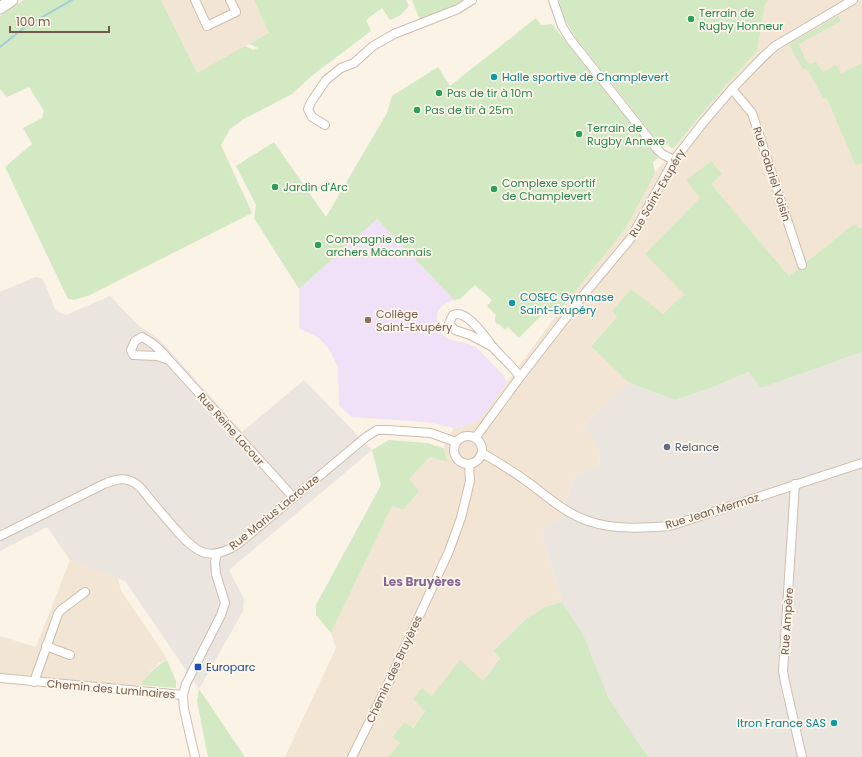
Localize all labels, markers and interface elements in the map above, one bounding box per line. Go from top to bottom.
place label: Terrain de Rugby Honneur [699,5,783,34]
scale bar [10,8,109,34]
text: 100 m [16,13,50,30]
marker: Terrain de Rugby Honneur [686,14,696,24]
place label: Halle sportive de Champlevert [502,69,669,85]
marker: Halle sportive de Champlevert [489,72,499,82]
place label: Pas de tir à 10m [447,85,533,101]
marker: Pas de tir à 10m [434,88,444,98]
place label: Pas de tir à 25m [425,102,513,118]
marker: Pas de tir à 25m [412,105,422,115]
place label: Terrain de Rugby Annexe [587,120,665,149]
street label: Rue Gabriel Voisin [749,125,795,223]
marker: Terrain de Rugby Annexe [574,129,584,139]
street label: Rue Saint-Exupéry [625,145,689,240]
place label: Complexe sportif de Champlevert [502,175,596,204]
place label: Jardin d'Arc [283,179,348,195]
marker: Jardin d'Arc [270,182,280,192]
marker: Complexe sportif de Champlevert [489,184,499,194]
place label: Compagnie des archers Mâconnais [326,231,432,260]
marker: Compagnie des archers Mâconnais [313,240,323,250]
place label: COSEC Gymnase Saint-Exupéry [520,289,614,318]
marker: COSEC Gymnase Saint-Exupéry [507,298,517,308]
place label: Collège Saint-Exupéry [376,306,453,335]
marker: Collège Saint-Exupéry [363,315,373,325]
street label: Rue Reine Lacour [194,389,268,469]
place label: Relance [675,439,719,455]
marker: Relance [662,442,672,452]
street label: Rue Marius Lacrouze [226,470,323,553]
street label: Rue Jean Mermoz [663,489,761,533]
district label: Les Bruyères [383,573,461,590]
street label: Rue Ampère [777,587,797,655]
street label: Chemin des Bruyères [362,612,426,725]
place label: Europarc [206,659,256,675]
marker: Europarc [193,662,203,672]
street label: Chemin des Luminaires [46,675,176,703]
place label: Itron France SAS [737,715,826,731]
marker: Itron France SAS [829,718,839,728]

